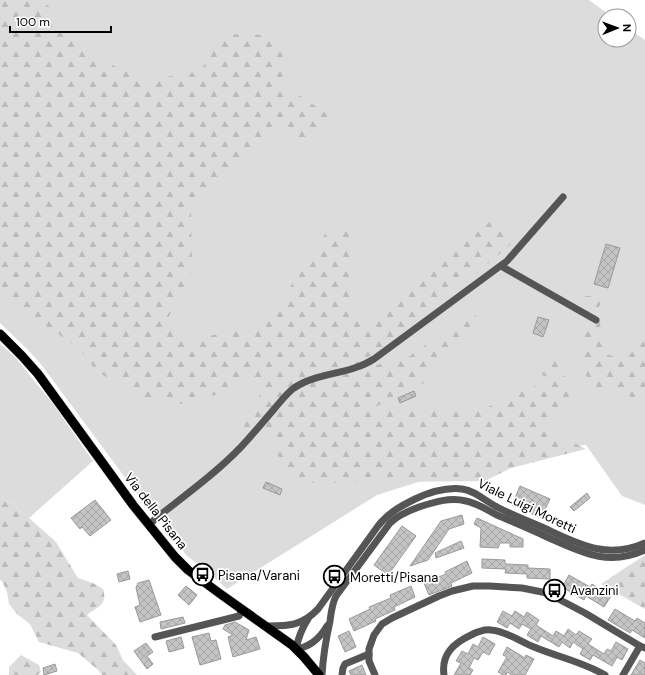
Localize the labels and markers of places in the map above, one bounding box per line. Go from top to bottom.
bus stop icon: Pisana/Varani [189,562,215,588]
bus stop icon: Moretti/Pisana [322,564,348,590]
place label: Pisana/Varani [218,567,300,584]
place label: Moretti/Pisana [350,569,438,586]
bus stop icon: Avanzini [542,577,568,603]
place label: Avanzini [570,582,619,599]

